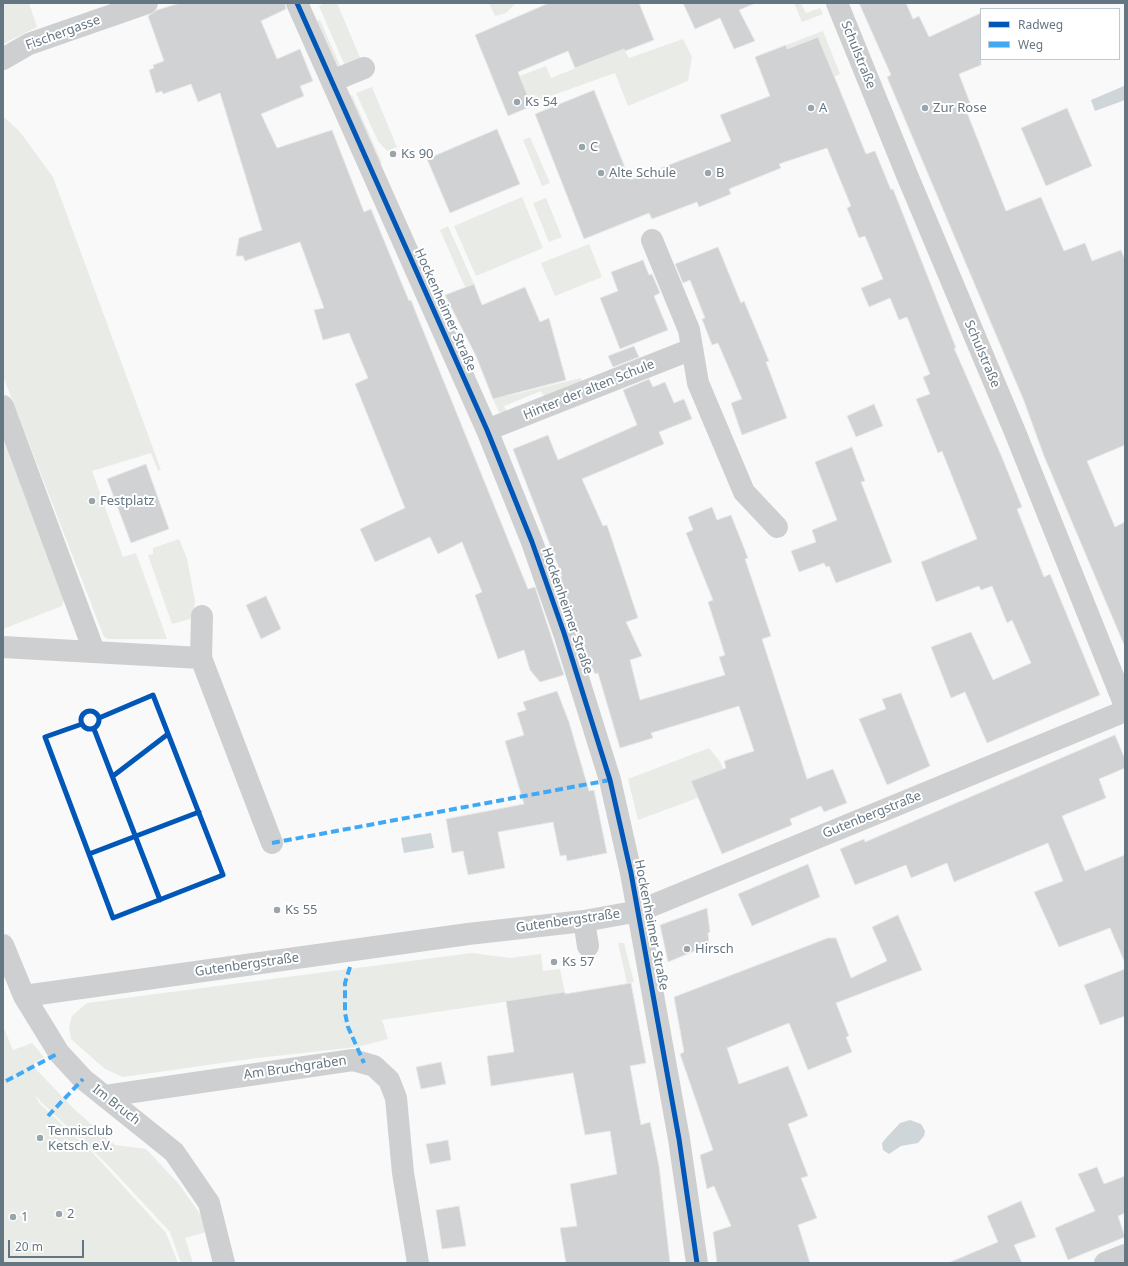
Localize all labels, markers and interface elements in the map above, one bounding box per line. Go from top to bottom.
legend [980,8,1120,60]
street label: Fischergasse [24,12,102,54]
text: Radweg [1018,16,1063,33]
street label: Schulstraße [837,19,879,91]
text: Weg [1018,36,1043,53]
place label: Ks 54 [525,94,558,110]
marker: Ks 54 [512,97,522,107]
place label: A [819,100,827,116]
place label: Zur Rose [933,100,987,116]
marker: A [806,103,816,113]
marker: Zur Rose [920,103,930,113]
place label: C [590,139,598,155]
marker: C [577,142,587,152]
place label: Ks 90 [401,146,434,162]
marker: Ks 90 [388,149,398,159]
place label: Alte Schule [609,165,676,181]
place label: B [716,165,724,181]
marker: Alte Schule [596,168,606,178]
marker: B [703,168,713,178]
street label: Hockenheimer Straße [411,246,479,374]
street label: Schulstraße [961,318,1003,390]
street label: Hinter der alten Schule [521,357,657,423]
place label: Festplatz [100,493,154,509]
marker: Festplatz [87,496,97,506]
street label: Hockenheimer Straße [538,546,596,676]
street label: Gutenbergstraße [820,788,924,842]
street label: Hockenheimer Straße [631,858,671,992]
place label: Ks 55 [285,902,318,918]
marker: Ks 55 [272,905,282,915]
street label: Gutenbergstraße [515,906,621,936]
place label: Hirsch [695,941,734,957]
marker: Hirsch [682,944,692,954]
street label: Gutenbergstraße [194,950,300,980]
place label: Ks 57 [562,954,595,970]
marker: Ks 57 [549,957,559,967]
street label: Am Bruchgraben [243,1053,347,1083]
street label: Im Bruch [89,1082,143,1128]
place label: Tennisclub Ketsch e.V. [48,1123,113,1154]
marker: Tennisclub Ketsch e.V. [35,1133,45,1143]
place label: 2 [67,1206,74,1222]
place label: 1 [21,1209,28,1225]
marker: 2 [54,1209,64,1219]
marker: 1 [8,1212,18,1222]
scale bar [10,1232,86,1258]
text: 20 m [15,1238,43,1255]

